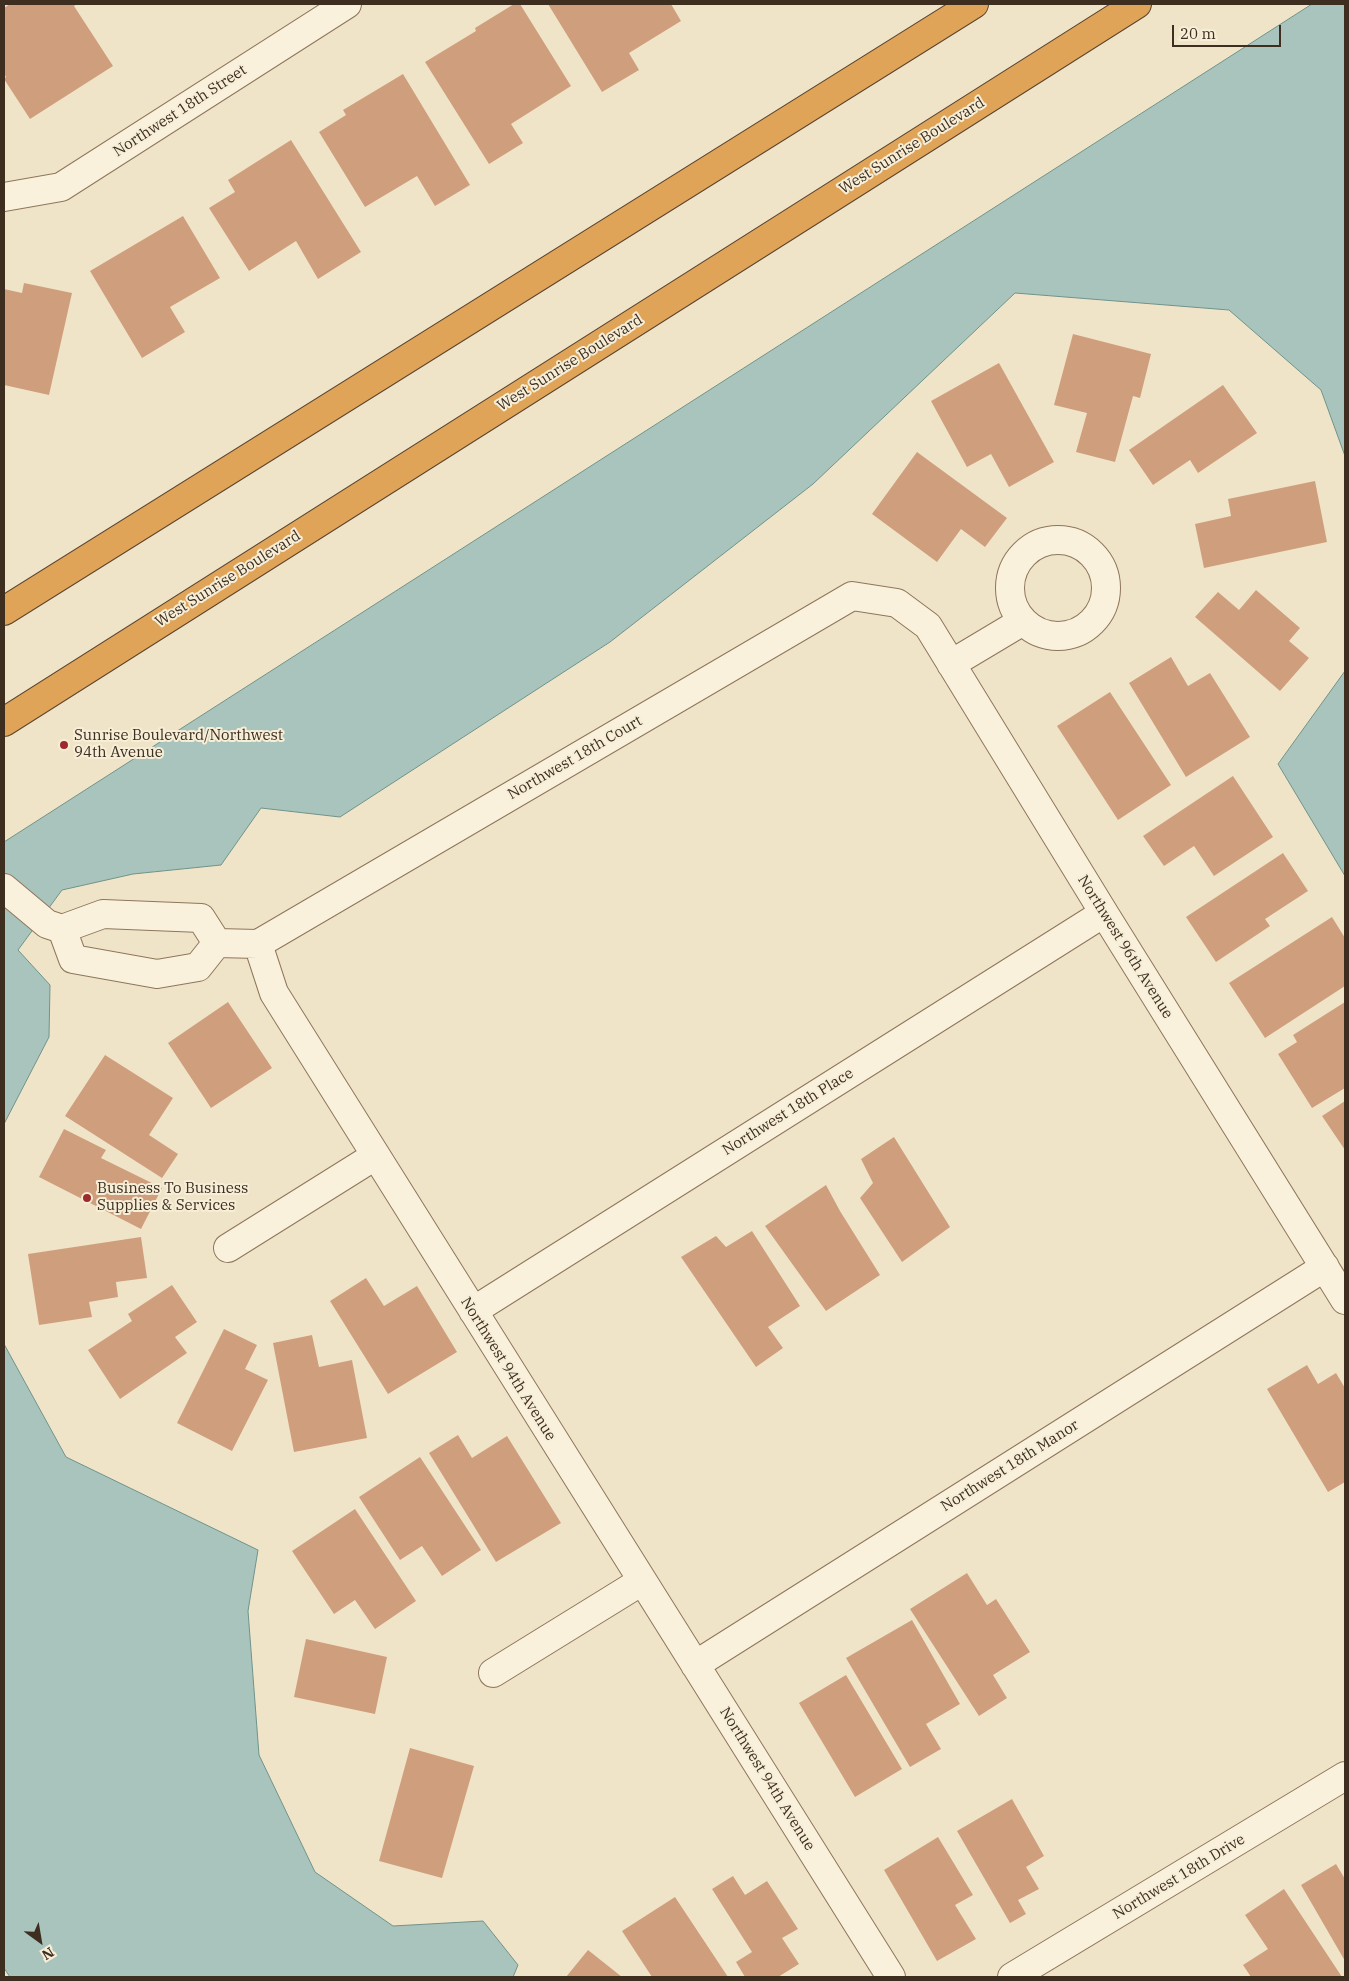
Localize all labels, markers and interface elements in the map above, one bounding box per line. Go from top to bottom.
scale bar [1174,15,1283,47]
text: 20 m [1180,24,1216,43]
street label: Northwest 18th Street [110,61,250,161]
street label: West Sunrise Boulevard [836,94,988,198]
street label: West Sunrise Boulevard [494,311,646,415]
street label: West Sunrise Boulevard [152,527,304,631]
street label: Northwest 18th Court [504,712,646,804]
place label: Sunrise Boulevard/Northwest 94th Avenue [74,727,283,762]
marker: Sunrise Boulevard/Northwest 94th Avenue [58,739,70,751]
street label: Northwest 96th Avenue [1073,872,1177,1022]
street label: Northwest 18th Place [719,1064,857,1160]
place label: Business To Business Supplies & Services [97,1180,248,1215]
marker: Business To Business Supplies & Services [81,1192,93,1204]
street label: Northwest 94th Avenue [456,1294,560,1444]
street label: Northwest 18th Manor [938,1416,1082,1516]
street label: Northwest 94th Avenue [715,1704,819,1854]
street label: Northwest 18th Drive [1110,1830,1248,1924]
north arrow [15,1916,65,1966]
text: N [38,1943,57,1964]

